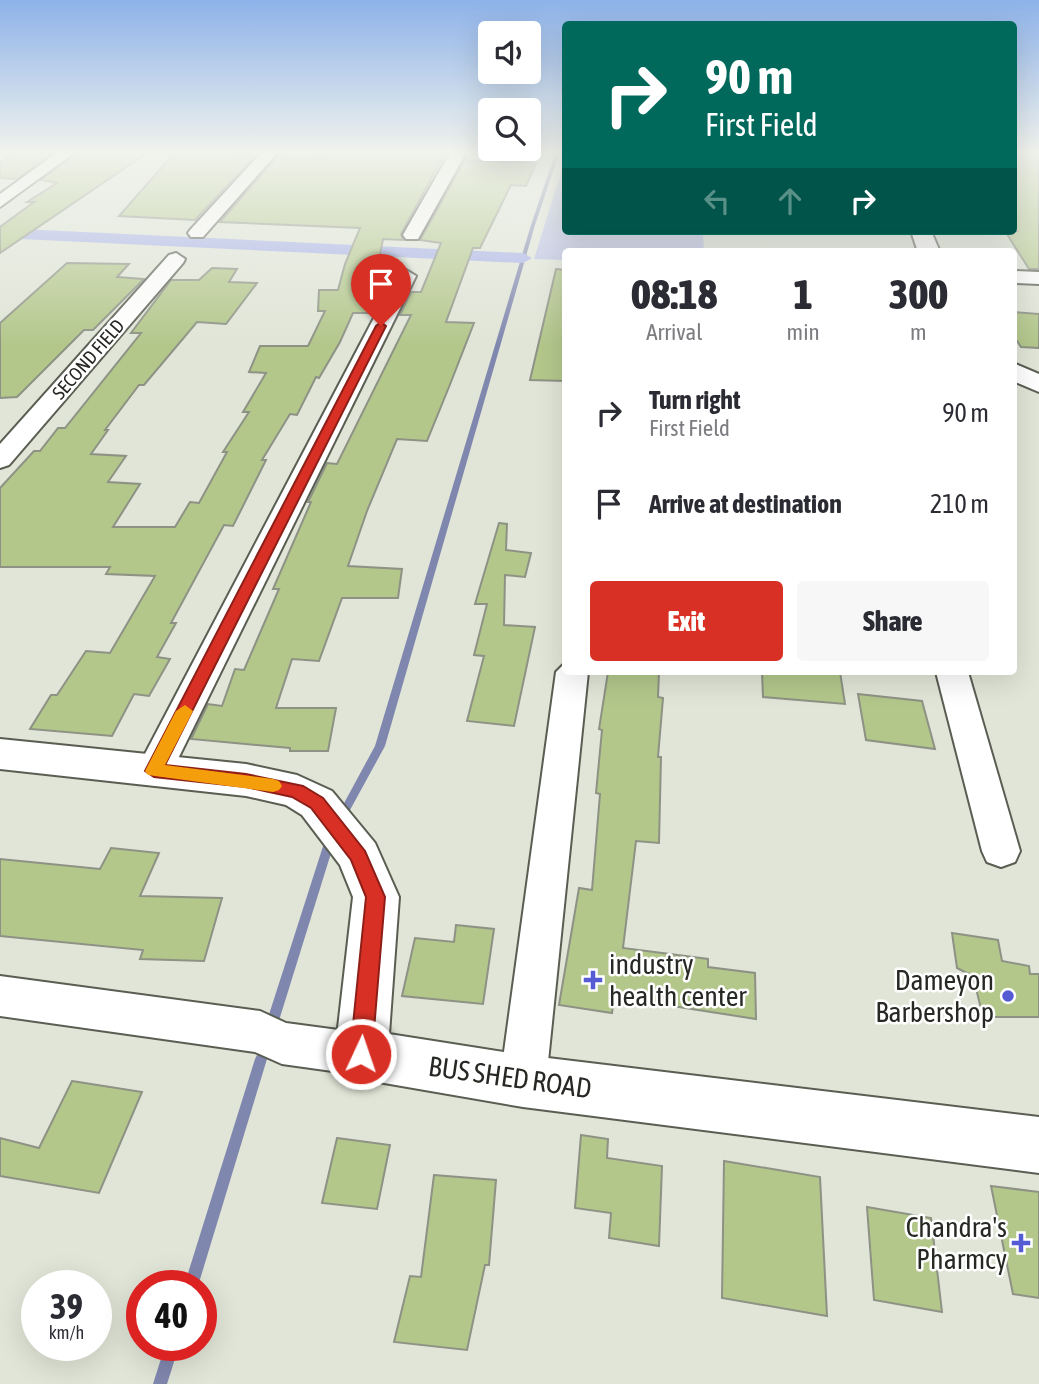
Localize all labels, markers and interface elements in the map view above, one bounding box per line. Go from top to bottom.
map controls [478,21,541,161]
button: sound [478,21,541,84]
text: 90 m [705,48,793,104]
icon: right [590,49,681,140]
button: search [478,98,541,161]
text: First Field [705,106,818,143]
icon: left [698,182,736,220]
icon: ahead [771,182,809,220]
icon: right [844,182,882,220]
pin [351,254,411,326]
icon: arrive [362,265,400,303]
text: 08:18 [631,270,718,318]
text: 1 [793,270,813,318]
text: 300 [889,270,948,318]
street label: SECOND FIELD [47,315,129,403]
text: Arrival [646,319,702,345]
text: min [787,319,820,345]
text: m [910,319,927,345]
text: Turn right [649,385,740,415]
icon: right [590,394,628,432]
text: 90 m [942,398,989,428]
text: First Field [649,415,730,441]
icon: arrive [590,485,628,523]
text: Arrive at destination [649,489,842,519]
text: 210 m [930,489,989,519]
button: Exit [590,581,783,661]
button: Share [797,581,989,661]
place label: industry health center [609,948,747,1012]
place label: Dameyon Barbershop [875,964,994,1028]
marker: industry health center [583,970,603,990]
marker: Dameyon Barbershop [1000,988,1016,1004]
position arrow [324,1017,398,1091]
street label: BUS SHED ROAD [426,1050,594,1104]
place label: Chandra's Pharmcy [906,1211,1007,1275]
marker: Chandra's Pharmcy [1013,1235,1029,1251]
speed limit sign: 40 [126,1270,217,1361]
text: 39 [50,1286,83,1326]
text: km/h [49,1322,84,1343]

